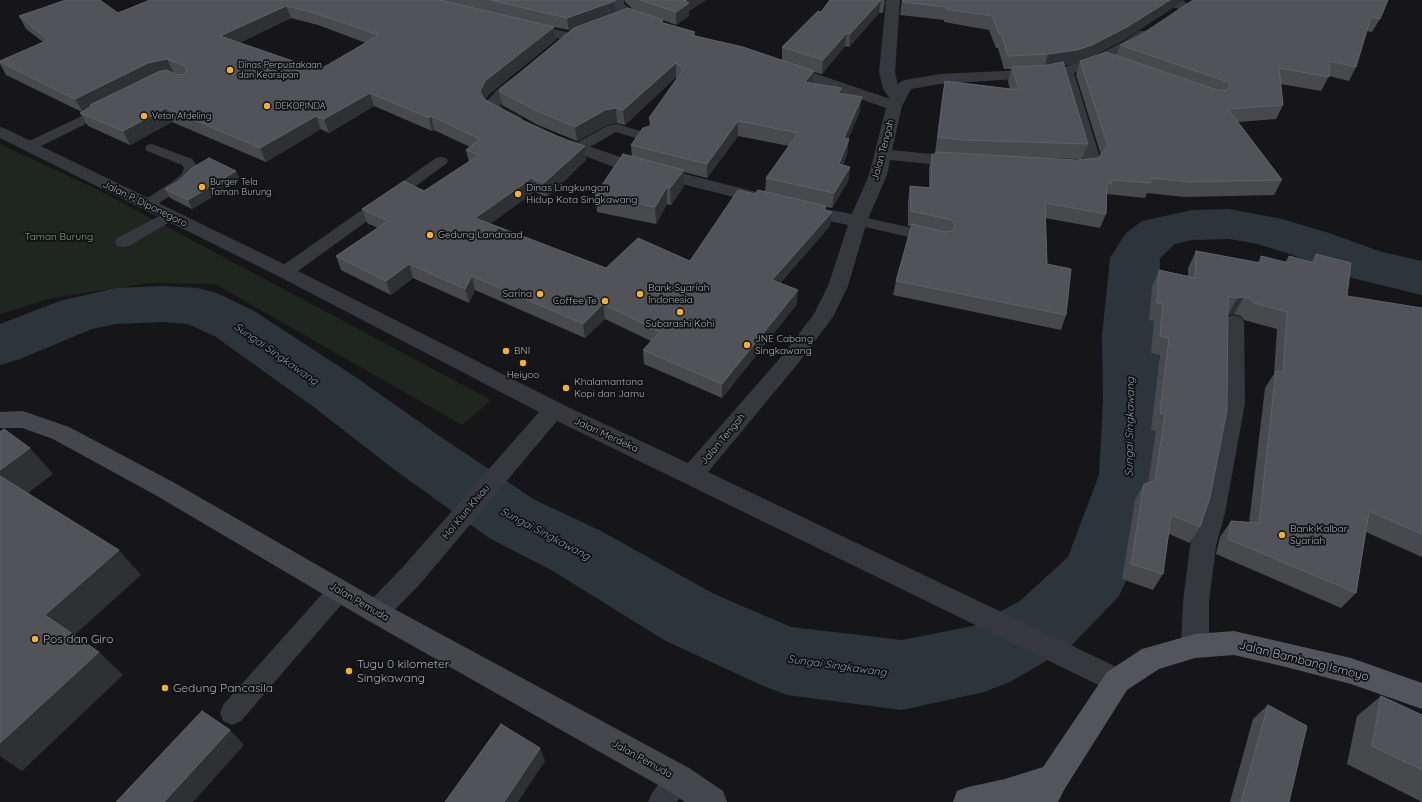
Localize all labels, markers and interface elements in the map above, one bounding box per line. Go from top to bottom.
place label: Dinas Perpustakaan dan Kearsipan [238,60,322,81]
marker: Dinas Perpustakaan dan Kearsipan [225,65,235,75]
marker: DEKOPINDA [262,101,272,111]
place label: DEKOPINDA [275,101,326,111]
marker: Vetor Afdeling [139,111,149,121]
place label: Vetor Afdeling [152,111,211,121]
street label: Jalan Tengah [869,118,897,182]
place label: Burger Tela Taman Burung [210,177,272,198]
street label: Jalan P. Diponegoro [101,178,189,230]
marker: Burger Tela Taman Burung [197,182,207,192]
place label: Dinas Lingkungan Hidup Kota Singkawang [526,182,638,206]
marker: Dinas Lingkungan Hidup Kota Singkawang [513,189,523,199]
place label: Gedung Landraad [438,229,522,241]
marker: Gedung Landraad [425,230,435,240]
park label: Taman Burung [25,231,93,243]
place label: Bank Syariah Indonesia [648,282,710,306]
place label: Sarina [502,288,532,300]
marker: Sarina [535,289,545,299]
marker: Bank Syariah Indonesia [635,289,645,299]
place label: Coffee Te [553,295,597,307]
marker: Coffee Te [600,296,610,306]
marker: Subarashi Kohi [675,307,685,317]
place label: Subarashi Kohi [646,318,714,330]
water label: Sungai Singkawang [231,320,321,388]
place label: JNE Cabang Singkawang [755,333,813,356]
marker: JNE Cabang Singkawang [742,340,752,350]
place label: BNI [514,345,530,357]
marker: BNI [501,346,511,356]
marker: Heiyoo [518,358,528,368]
place label: Heiyoo [507,369,539,381]
place label: Khalamantana Kopi dan Jamu [574,376,645,400]
water label: Sungai Singkawang [1123,377,1137,477]
marker: Khalamantana Kopi dan Jamu [561,383,571,393]
street label: Jalan Tengah [698,411,748,467]
street label: Jalan Merdeka [572,415,640,455]
street label: Hoi Kiun Khiau [440,482,492,542]
water label: Sungai Singkawang [498,505,592,563]
place label: Bank Kalbar Syariah [1290,523,1348,546]
marker: Bank Kalbar Syariah [1277,530,1287,540]
street label: Jalan Pemuda [327,580,391,624]
place label: Pos dan Giro [43,632,113,646]
marker: Pos dan Giro [30,634,40,644]
street label: Jalan Bambang Ismoyo [1238,638,1370,684]
water label: Sungai Singkawang [787,653,887,679]
place label: Tugu 0 kilometer Singkawang [357,657,449,685]
marker: Tugu 0 kilometer Singkawang [344,666,354,676]
place label: Gedung Pancasila [173,681,273,695]
marker: Gedung Pancasila [160,683,170,693]
street label: Jalan Pemuda [610,737,674,781]

